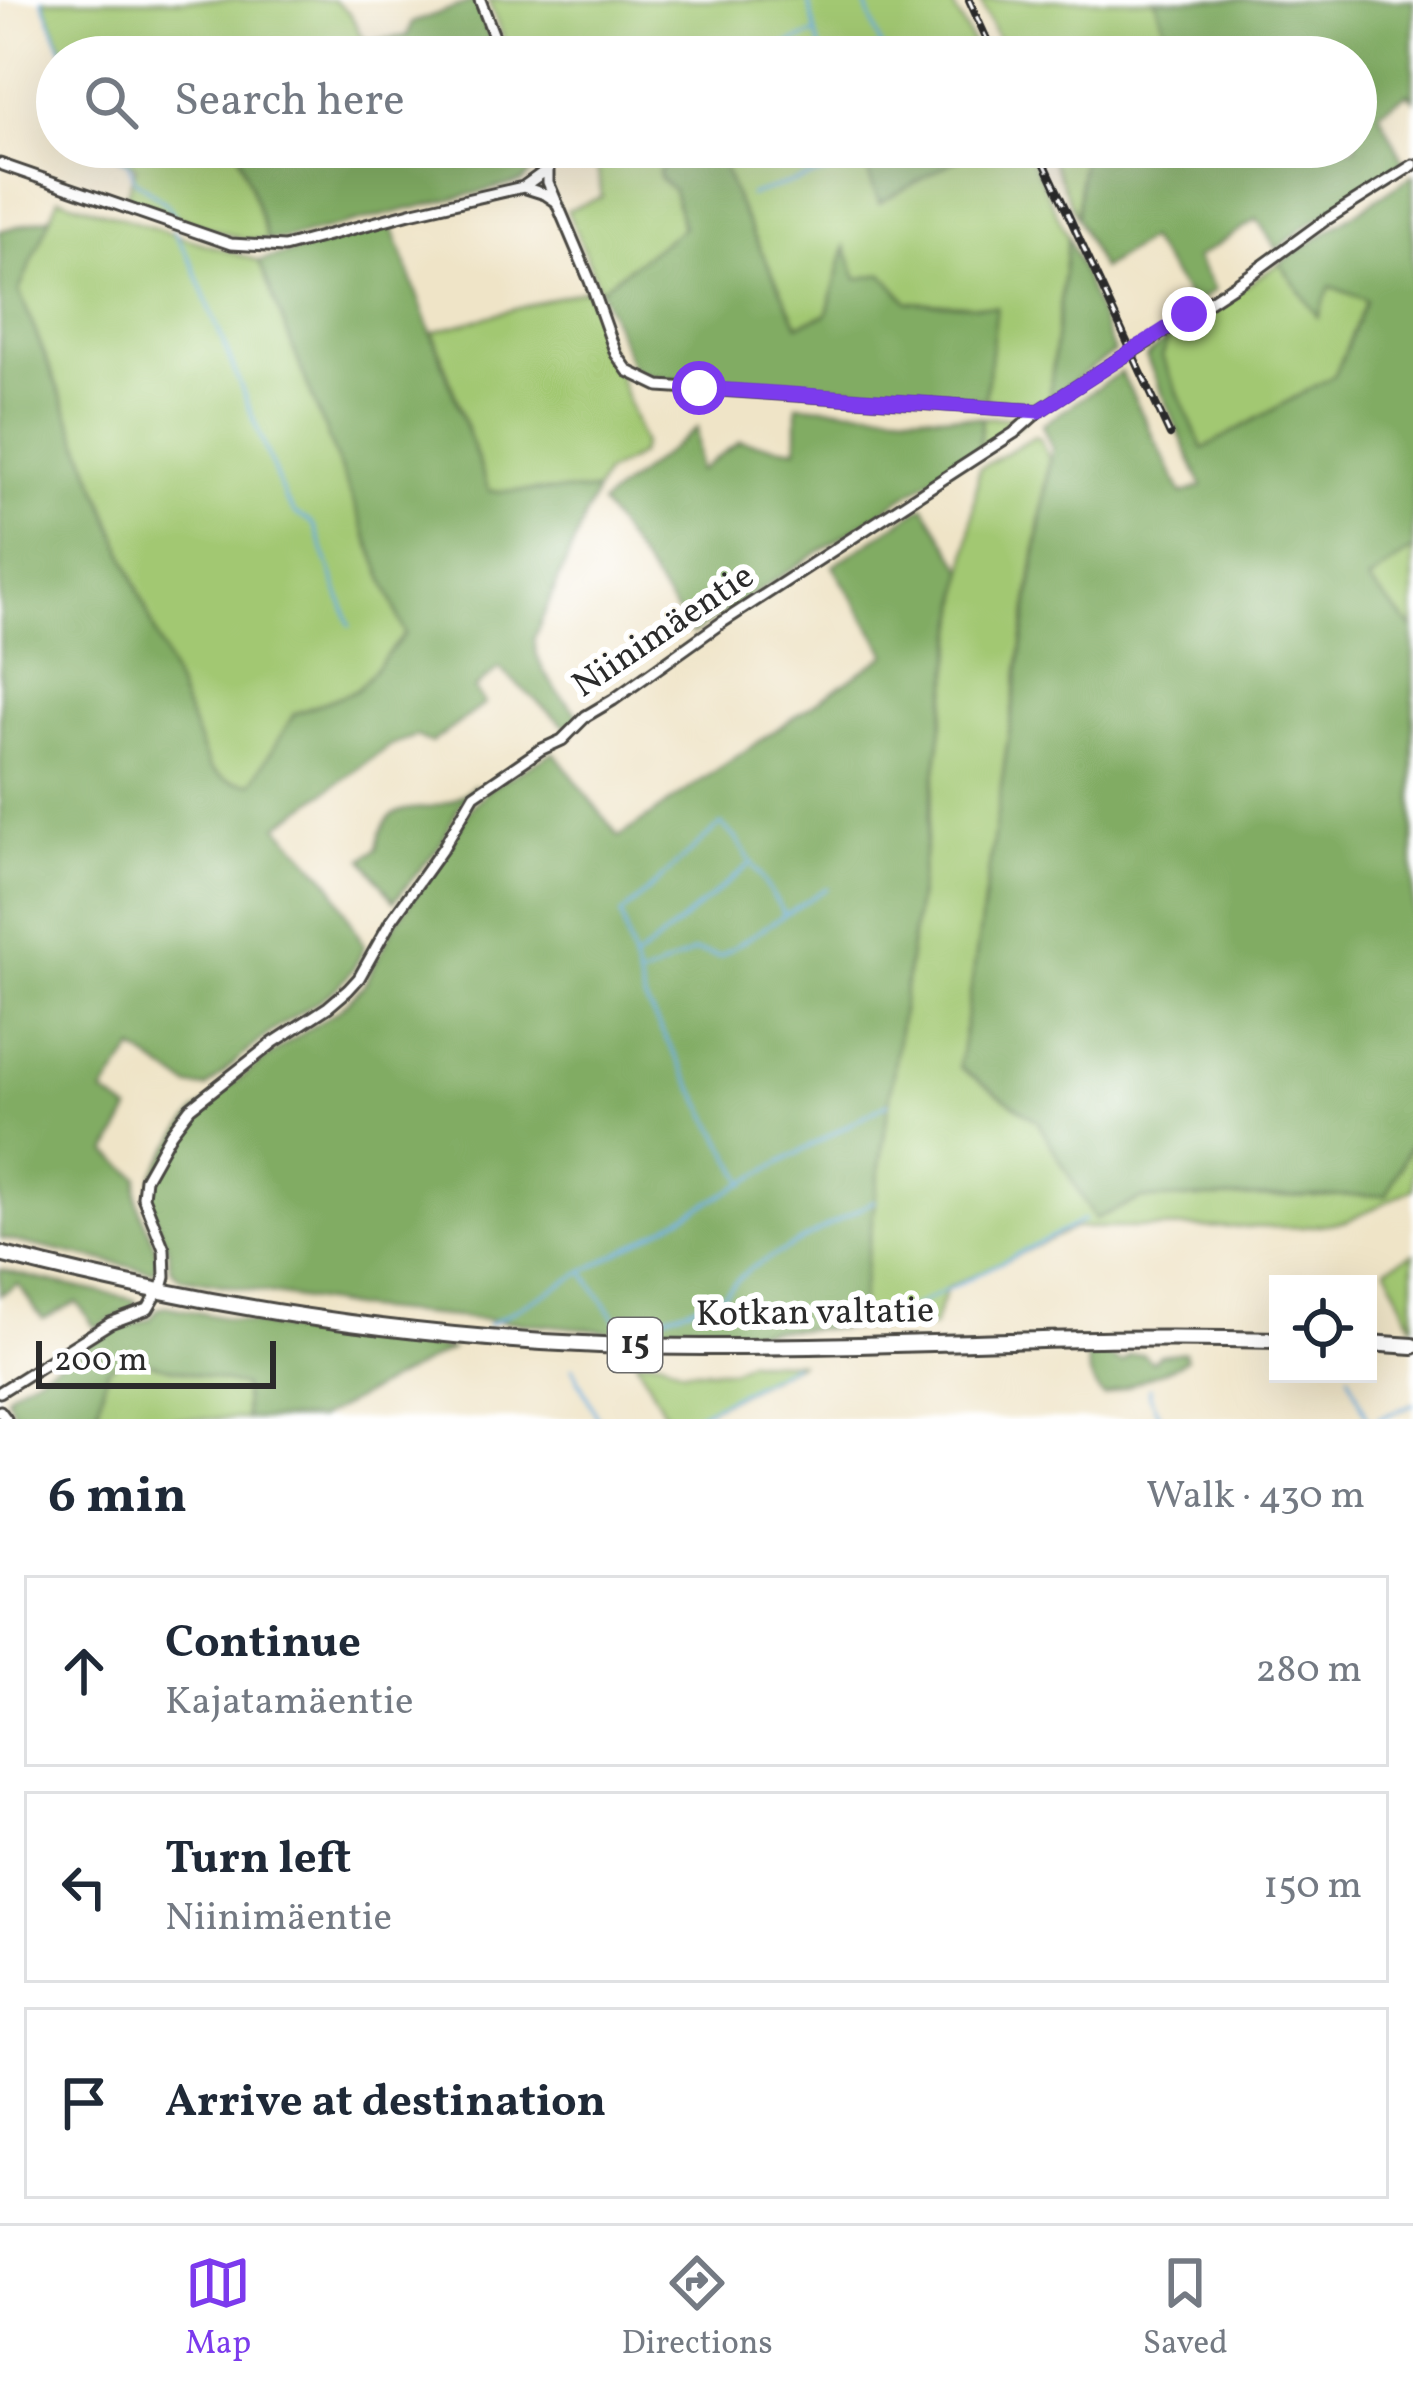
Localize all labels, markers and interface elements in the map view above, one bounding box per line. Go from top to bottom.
search box [36,36,1377,168]
icon: search [78,69,144,135]
text: Search here [174,71,405,134]
route end [1162,287,1216,341]
route start [672,361,726,415]
street label: Niinimäentie [563,553,765,711]
map controls [1269,1275,1377,1383]
button: locate [1269,1275,1377,1383]
street label: Kotkan valtatie [695,1287,935,1341]
road number: 15 [608,1318,662,1372]
scale bar [36,1335,276,1388]
text: 200 m [54,1339,148,1385]
text: 6 min [48,1462,187,1533]
text: Walk · 430 m [1146,1470,1365,1524]
text: Continue [165,1613,361,1676]
icon: ahead [51,1638,117,1704]
text: 280 m [1255,1644,1362,1698]
text: Kajatamäentie [165,1676,413,1730]
text: Turn left [165,1829,351,1892]
icon: left [51,1854,117,1920]
text: 150 m [1263,1860,1362,1914]
text: Niinimäentie [165,1892,392,1946]
icon: arrive [51,2070,117,2136]
text: Arrive at destination [165,2072,606,2135]
tab: Map [185,2250,251,2368]
tab: Directions [621,2250,773,2368]
tab: Saved [1143,2250,1228,2368]

